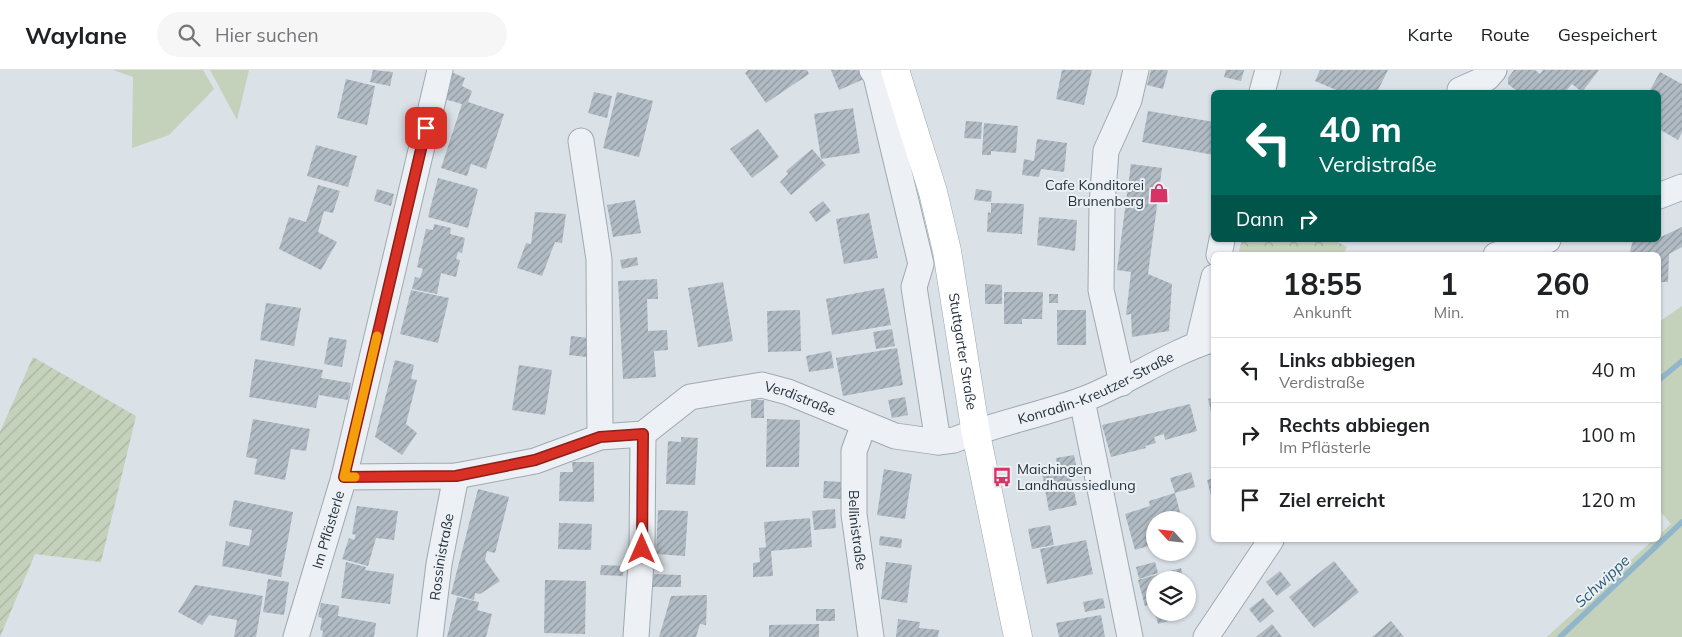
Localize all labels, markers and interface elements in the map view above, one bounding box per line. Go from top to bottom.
search box [157,12,507,57]
text: Waylane [25,20,127,50]
icon: search [175,21,203,49]
text: Hier suchen [215,23,319,47]
text: Karte [1408,23,1453,46]
text: Route [1481,23,1530,46]
text: Gespeichert [1558,23,1657,46]
pin [405,107,447,149]
text: 40 m [1319,107,1402,151]
icon: left [1236,110,1301,175]
icon: arrive [412,114,440,142]
text: Verdistraße [1319,150,1437,178]
place label: Cafe Konditorei Brunenberg [1045,176,1144,210]
shop icon: Cafe Konditorei Brunenberg [1148,182,1170,204]
icon: right [1294,205,1322,233]
text: Dann [1236,207,1284,231]
text: 18:55 [1282,265,1362,303]
text: 1 [1440,265,1458,303]
text: 260 [1535,265,1589,303]
street label: Stuttgarter Straße [945,291,981,411]
text: Ankunft [1293,302,1352,322]
text: Min. [1433,302,1464,322]
text: m [1555,302,1570,322]
street label: Konradin-Kreutzer-Straße [1016,348,1177,428]
text: Links abbiegen [1279,348,1416,372]
icon: left [1236,356,1264,384]
text: 40 m [1592,358,1636,382]
text: Verdistraße [1279,372,1365,392]
street label: Verdistraße [762,377,839,420]
text: Rechts abbiegen [1279,413,1430,437]
icon: right [1236,421,1264,449]
text: 100 m [1580,423,1636,447]
text: Im Pflästerle [1279,437,1371,457]
place label: Maichingen Landhaussiedlung [1017,460,1136,494]
bus stop icon: Maichingen Landhaussiedlung [991,466,1013,488]
icon: arrive [1236,486,1264,514]
text: Ziel erreicht [1279,488,1385,512]
text: 120 m [1580,488,1636,512]
street label: Im Pflästerle [308,489,348,571]
street label: Bellinistraße [845,490,871,571]
north arrow [1146,511,1196,561]
map controls [1146,511,1196,621]
street label: Rossinistraße [426,512,458,601]
position arrow [615,522,667,574]
water label: Schwippe [1571,551,1633,611]
button: layers [1146,571,1196,621]

